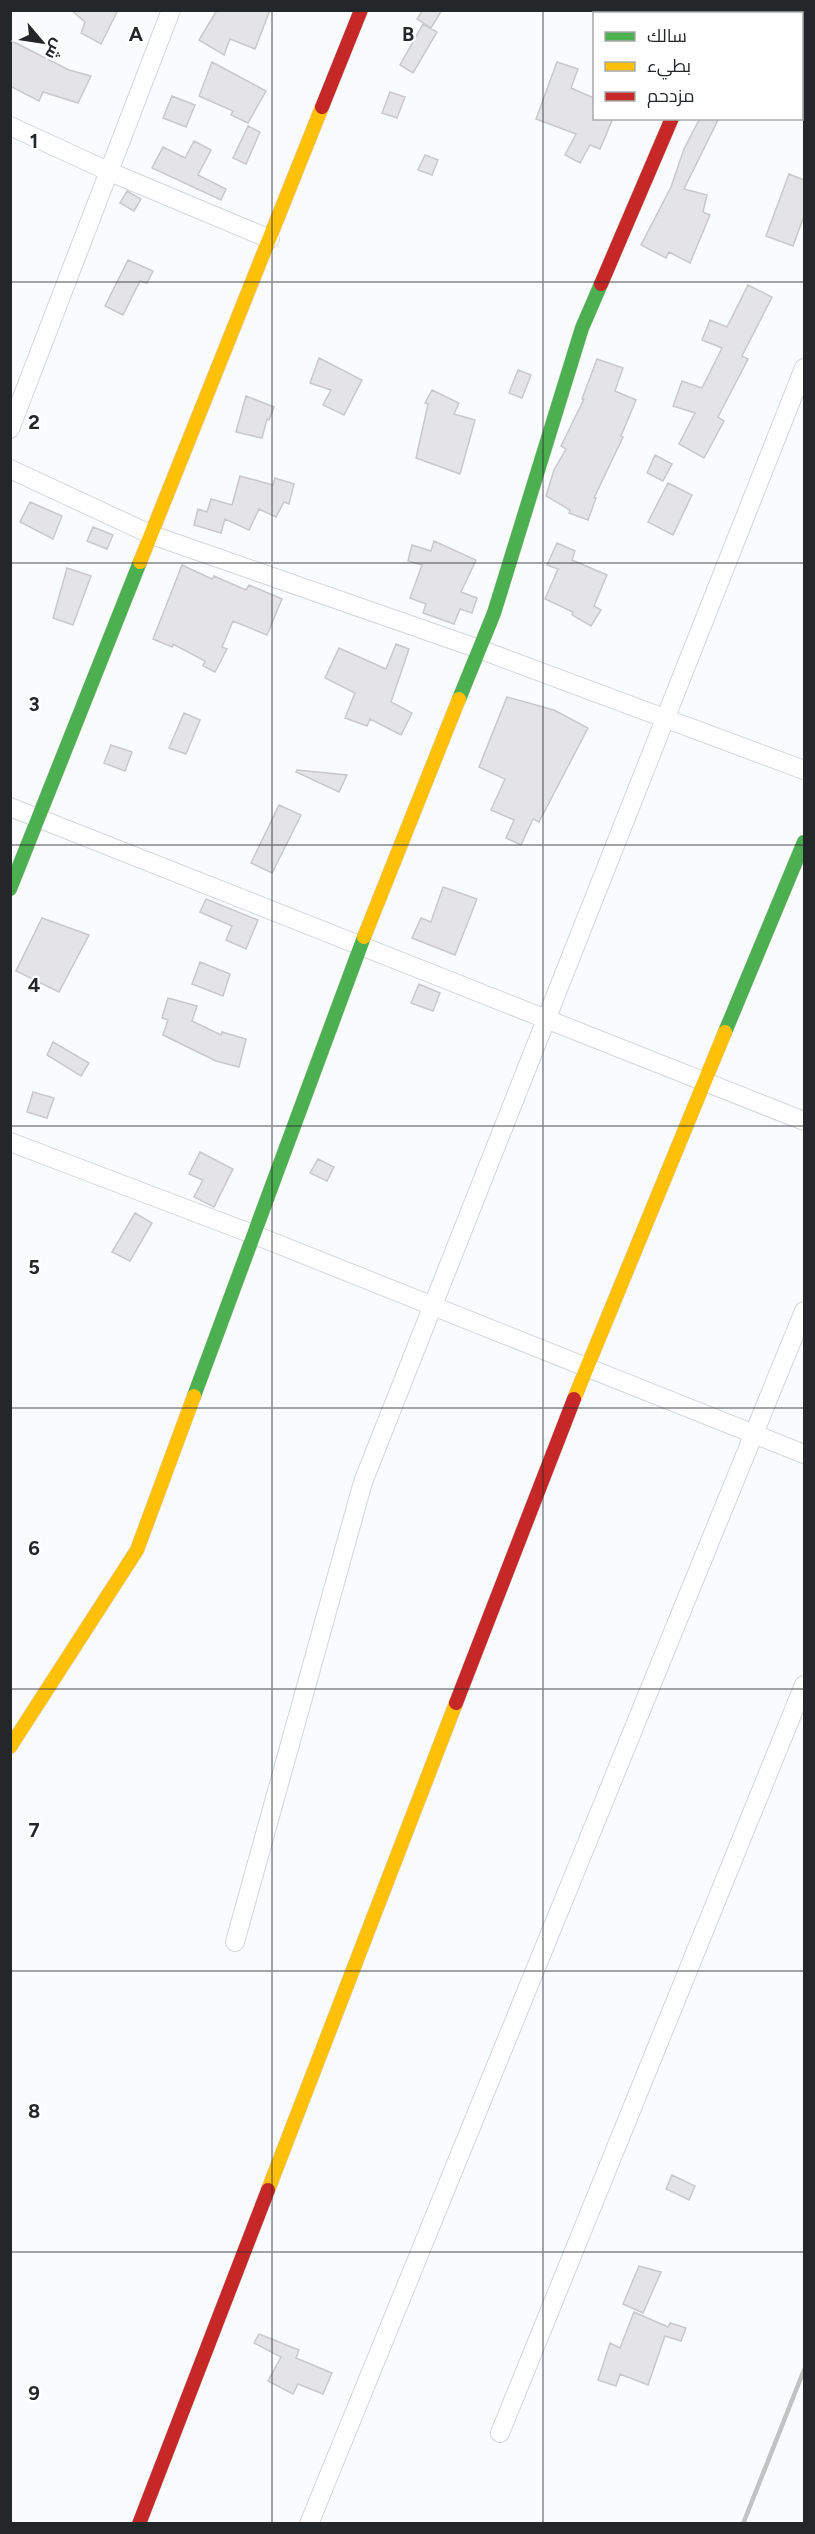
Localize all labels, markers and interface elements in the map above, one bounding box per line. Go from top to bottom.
north arrow [12,12,72,72]
legend [593,12,803,120]
text: A [129,22,144,46]
text: B [402,22,414,46]
text: سالك [647,25,687,47]
text: ش [41,35,68,63]
text: بطيء [647,55,691,80]
text: مزدحم [647,85,695,108]
text: 1 [30,129,38,153]
text: 2 [28,410,40,434]
text: 3 [28,692,40,716]
text: 4 [28,973,41,997]
text: 5 [28,1255,40,1279]
text: 6 [28,1536,40,1560]
text: 7 [28,1818,40,1842]
text: 8 [28,2099,40,2123]
text: 9 [28,2381,40,2405]

